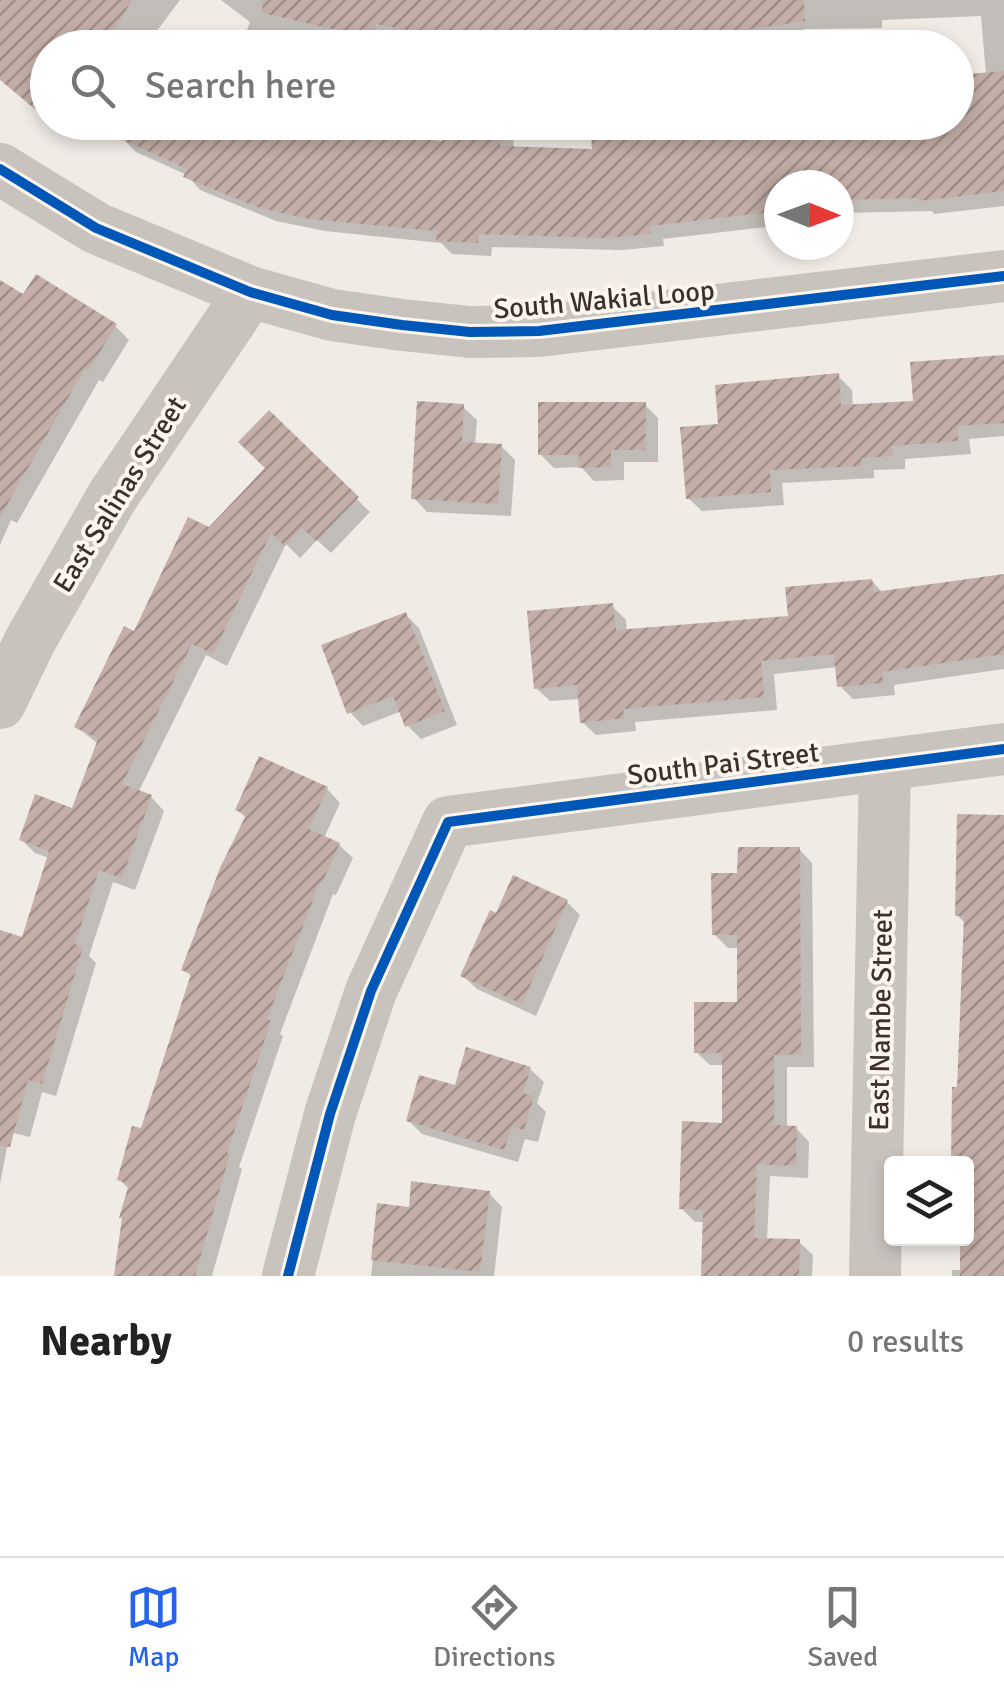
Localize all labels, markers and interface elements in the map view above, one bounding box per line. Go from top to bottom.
search box [30,30,974,140]
icon: search [65,58,120,113]
text: Search here [145,62,337,109]
north arrow [764,170,854,260]
street label: South Wakial Loop [492,273,716,327]
street label: East Salinas Street [46,390,194,599]
street label: South Pai Street [625,735,821,793]
street label: East Nambe Street [862,909,900,1131]
map controls [884,1156,974,1246]
button: layers [884,1156,974,1246]
text: Nearby [40,1316,172,1367]
text: 0 results [847,1322,964,1361]
tab: Map [126,1580,181,1674]
tab: Directions [433,1580,555,1674]
tab: Saved [807,1580,878,1674]

